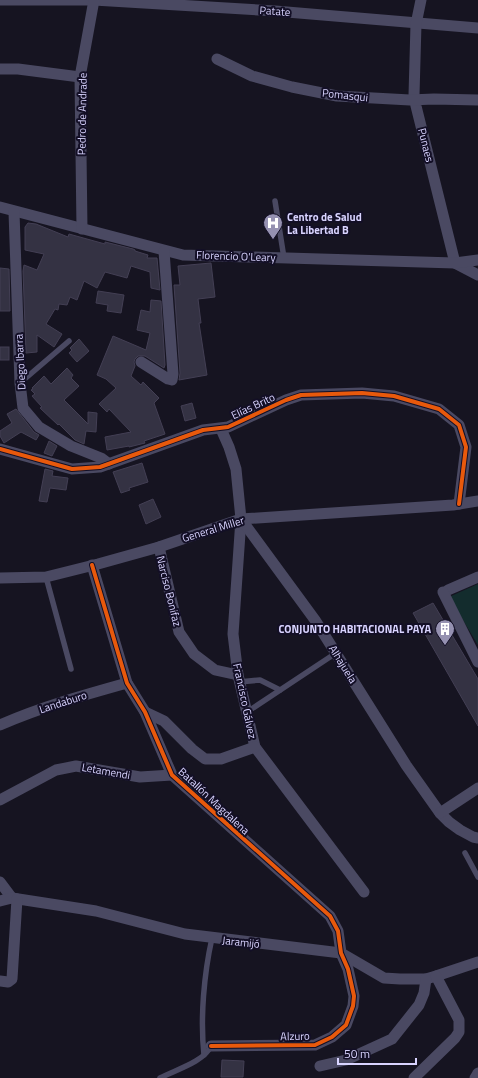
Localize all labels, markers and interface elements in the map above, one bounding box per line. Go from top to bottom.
street label: Patate [259,2,291,20]
street label: Pedro de Andrade [73,72,91,155]
street label: Pomasqui [321,85,369,105]
street label: Punaes [414,126,438,164]
place label: Centro de Salud La Libertad B [287,209,362,238]
hospital icon: Centro de Salud La Libertad B [262,212,284,240]
street label: Florencio O'Leary [196,247,277,265]
street label: Diego Ibarra [11,333,29,390]
street label: Elías Brito [228,389,278,423]
street label: General Miller [180,512,246,546]
street label: Narciso Bonifaz [152,554,186,628]
building icon: CONJUNTO HABITACIONAL PAYA [434,618,456,646]
place label: CONJUNTO HABITACIONAL PAYA [278,621,431,637]
street label: Alhajuela [325,642,361,687]
street label: Francisco Gálvez [229,662,261,740]
street label: Landaburo [37,687,89,717]
street label: Letamendi [80,759,132,783]
street label: Batallón Magdalena [175,764,254,839]
street label: Jaramijó [221,932,261,952]
street label: Alzuro [280,1028,310,1044]
scale bar [338,1040,416,1066]
text: 50 m [344,1044,370,1063]

